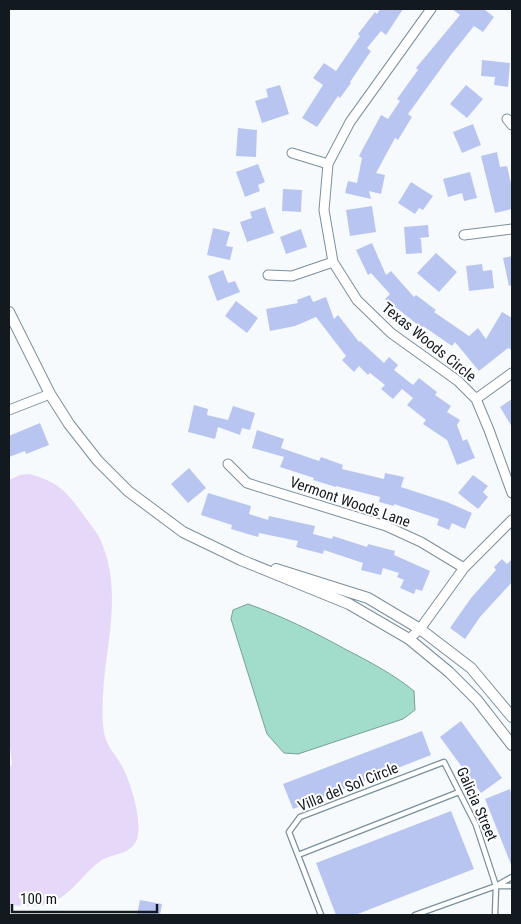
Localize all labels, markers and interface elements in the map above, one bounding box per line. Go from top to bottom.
street label: Texas Woods Circle [378,299,480,385]
street label: Vermont Woods Lane [287,473,413,531]
street label: Villa del Sol Circle [295,759,401,815]
street label: Galicia Street [453,764,501,844]
scale bar [12,882,158,914]
text: 100 m [20,890,57,908]

